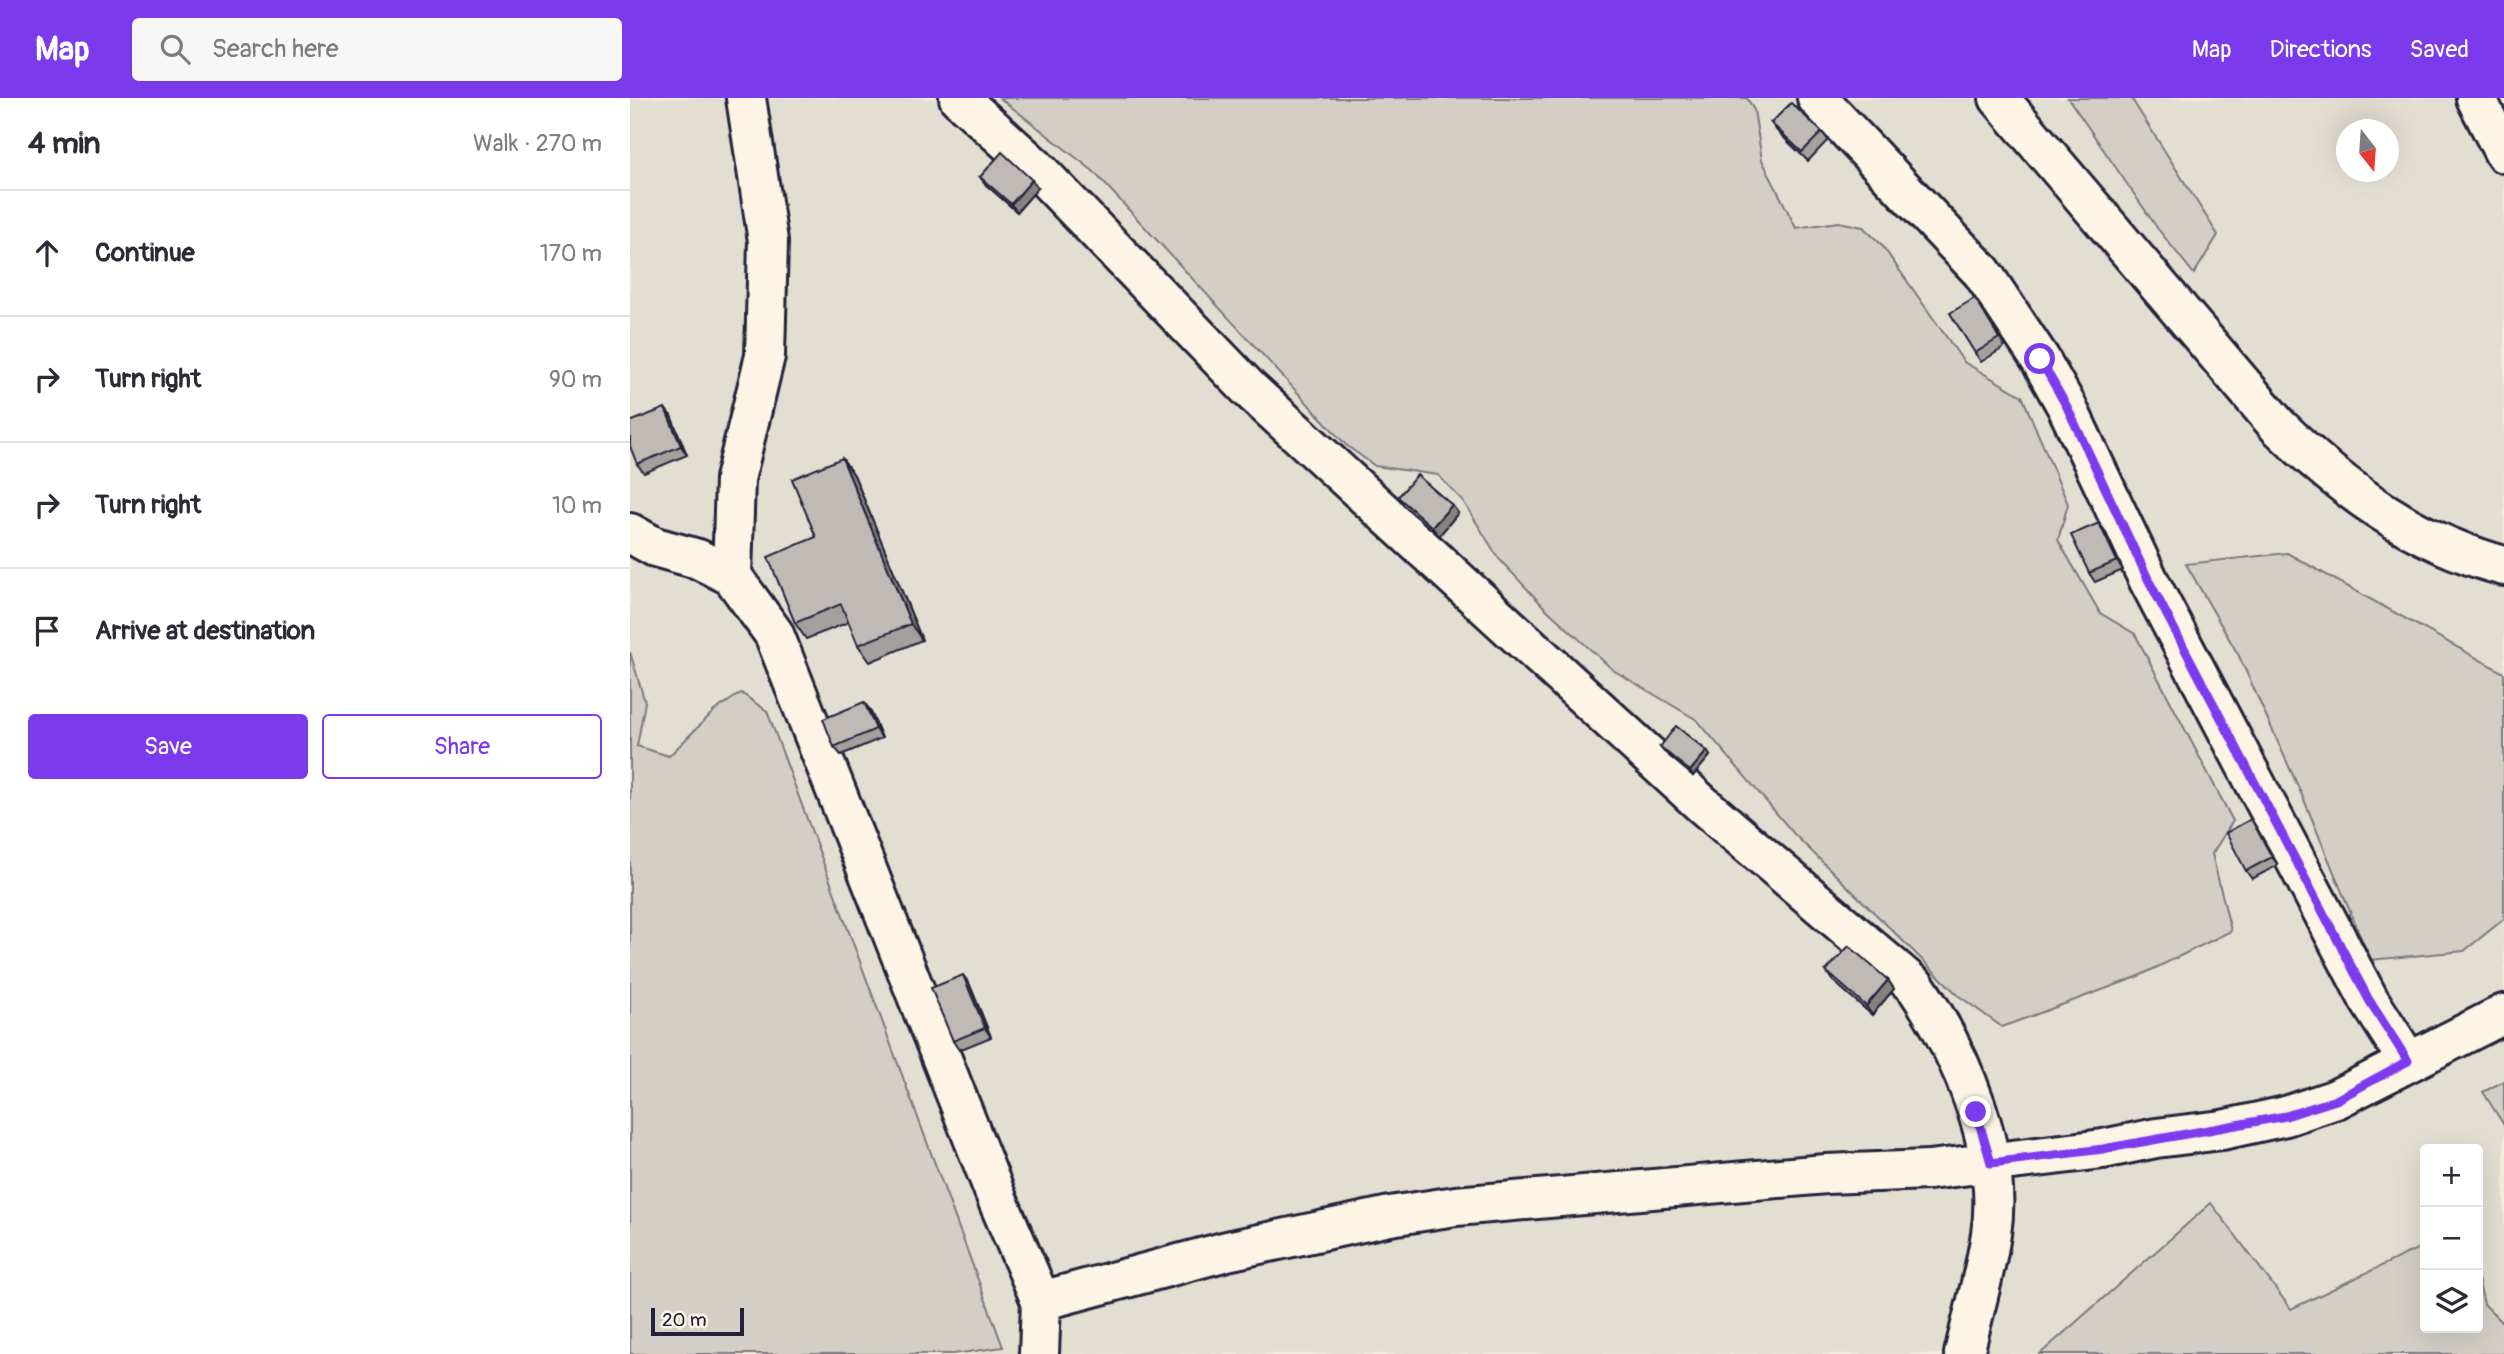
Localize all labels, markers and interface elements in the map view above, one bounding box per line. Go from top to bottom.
search box [132,18,622,81]
text: Map [35,29,90,70]
icon: search [156,30,194,68]
text: Search here [212,33,339,65]
text: Map [2192,35,2232,64]
text: Directions [2270,35,2371,64]
text: Saved [2409,35,2469,64]
north arrow [2336,119,2399,182]
text: 4 min [28,125,101,162]
text: Walk · 270 m [473,129,602,158]
icon: ahead [28,234,66,272]
text: Continue [95,237,195,269]
text: 170 m [540,239,602,268]
route start [2024,343,2055,374]
icon: right [28,360,66,398]
text: Turn right [95,363,201,395]
text: 90 m [549,365,602,394]
icon: right [28,486,66,524]
text: Turn right [95,489,201,521]
text: 10 m [552,491,602,520]
icon: arrive [28,612,66,650]
text: Arrive at destination [95,615,315,647]
button: Save [28,714,308,779]
button: Share [322,714,602,779]
route end [1960,1096,1991,1127]
map controls [2420,1144,2483,1333]
button: + [2420,1144,2483,1207]
button: − [2420,1207,2483,1270]
button: layers [2420,1270,2483,1333]
scale bar [651,1305,744,1337]
text: 20 m [662,1308,707,1332]

